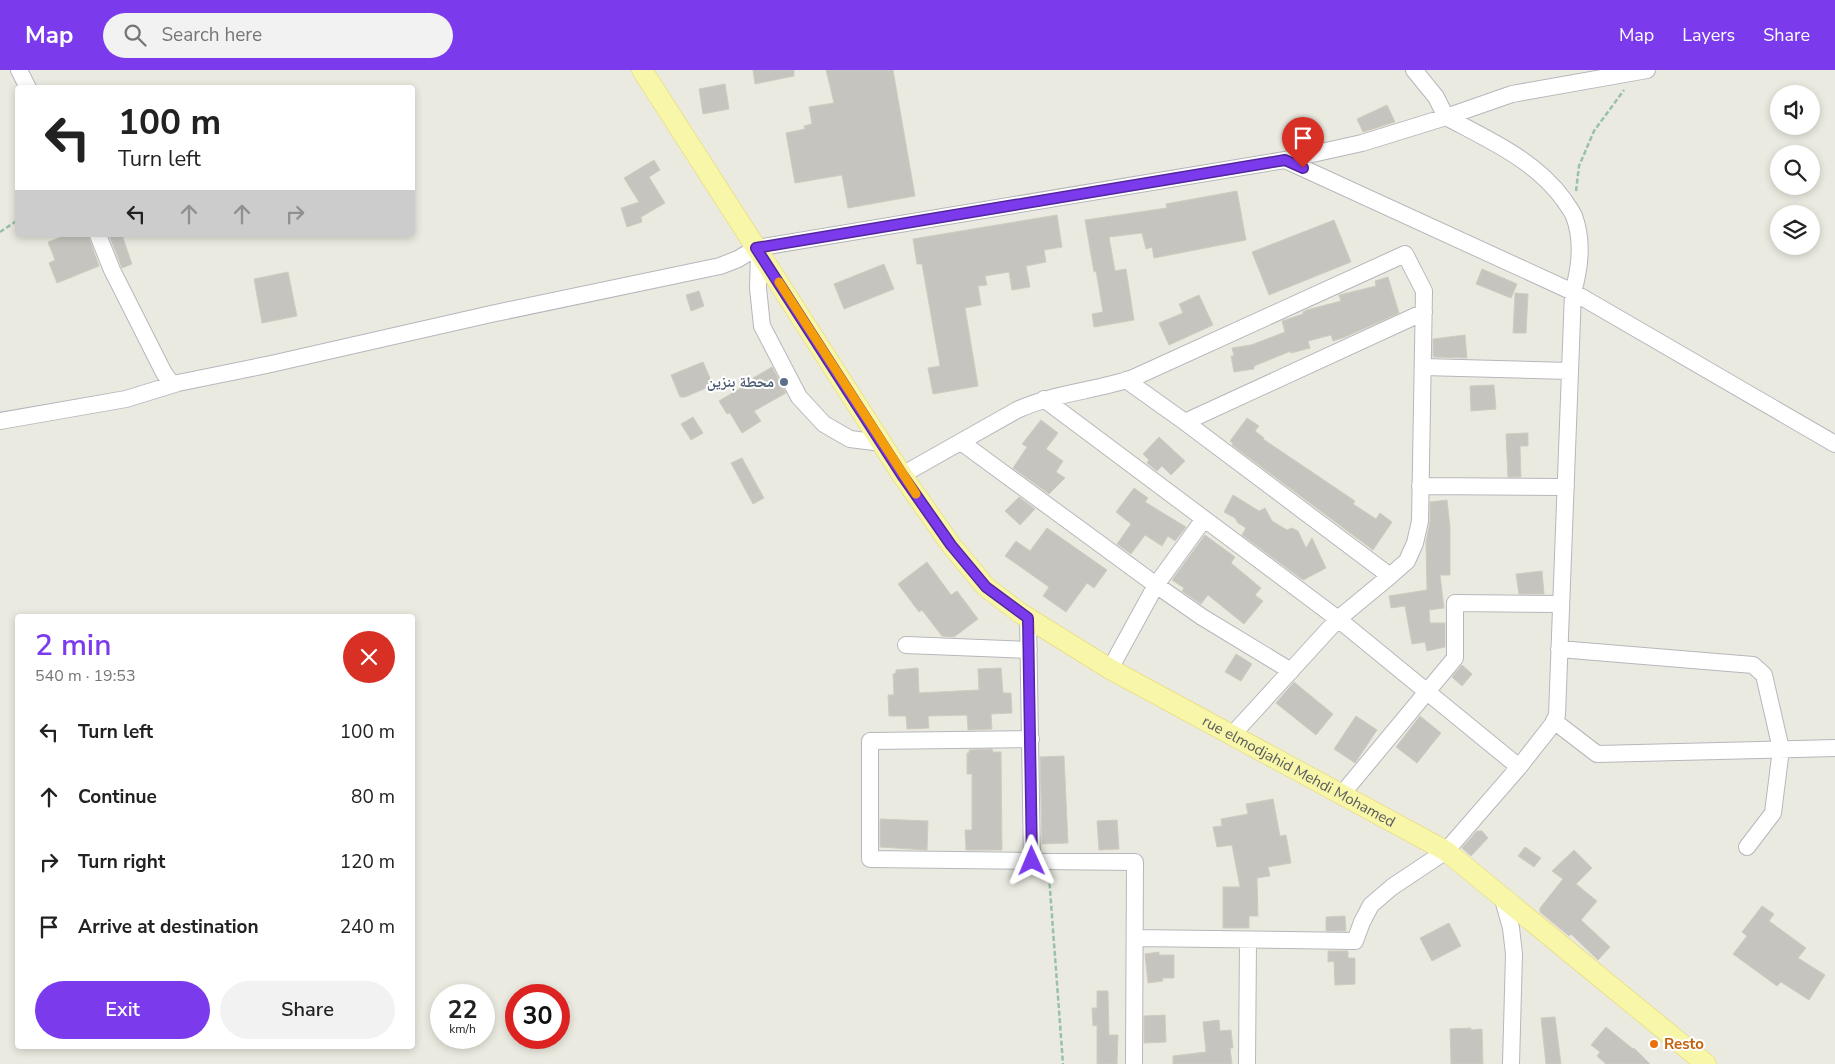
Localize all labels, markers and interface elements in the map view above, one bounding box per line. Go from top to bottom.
search box [103,13,453,58]
text: Map [25,19,73,51]
icon: search [121,21,149,49]
text: Search here [161,22,262,48]
text: Map [1619,23,1654,47]
text: Layers [1682,23,1735,47]
text: Share [1763,23,1810,47]
map controls [1770,85,1820,255]
button: sound [1770,85,1820,135]
text: 100 m [118,99,221,146]
icon: left [35,105,100,170]
pin [1282,117,1324,168]
icon: arrive [1289,124,1317,152]
text: Turn left [118,144,201,174]
button: search [1770,145,1820,195]
icon: left [122,200,150,228]
icon: ahead [175,200,203,228]
icon: ahead [228,200,256,228]
icon: right [281,200,309,228]
button: layers [1770,205,1820,255]
place label: محطة بنزين [707,372,774,392]
marker: محطة بنزين [778,376,790,388]
text: 2 min [35,625,111,666]
button: close [343,631,395,683]
text: 540 m · 19:53 [35,665,136,687]
street label: rue elmodjahid Mehdi Mohamed [1199,711,1399,832]
icon: left [35,718,63,746]
text: Turn left [78,719,153,745]
text: 100 m [340,719,395,745]
icon: ahead [35,783,63,811]
text: Continue [78,784,157,810]
text: 80 m [351,784,395,810]
position arrow [1005,834,1057,886]
icon: right [35,848,63,876]
text: Turn right [78,849,165,875]
text: 120 m [340,849,395,875]
icon: arrive [35,913,63,941]
text: Arrive at destination [78,914,259,940]
text: 240 m [340,914,395,940]
button: Exit [35,981,210,1039]
button: Share [220,981,395,1039]
speed limit sign: 30 [505,984,570,1049]
text: 22 [447,993,478,1027]
text: km/h [449,1021,476,1037]
place label: Resto [1664,1034,1704,1054]
marker: Resto [1648,1038,1660,1050]

